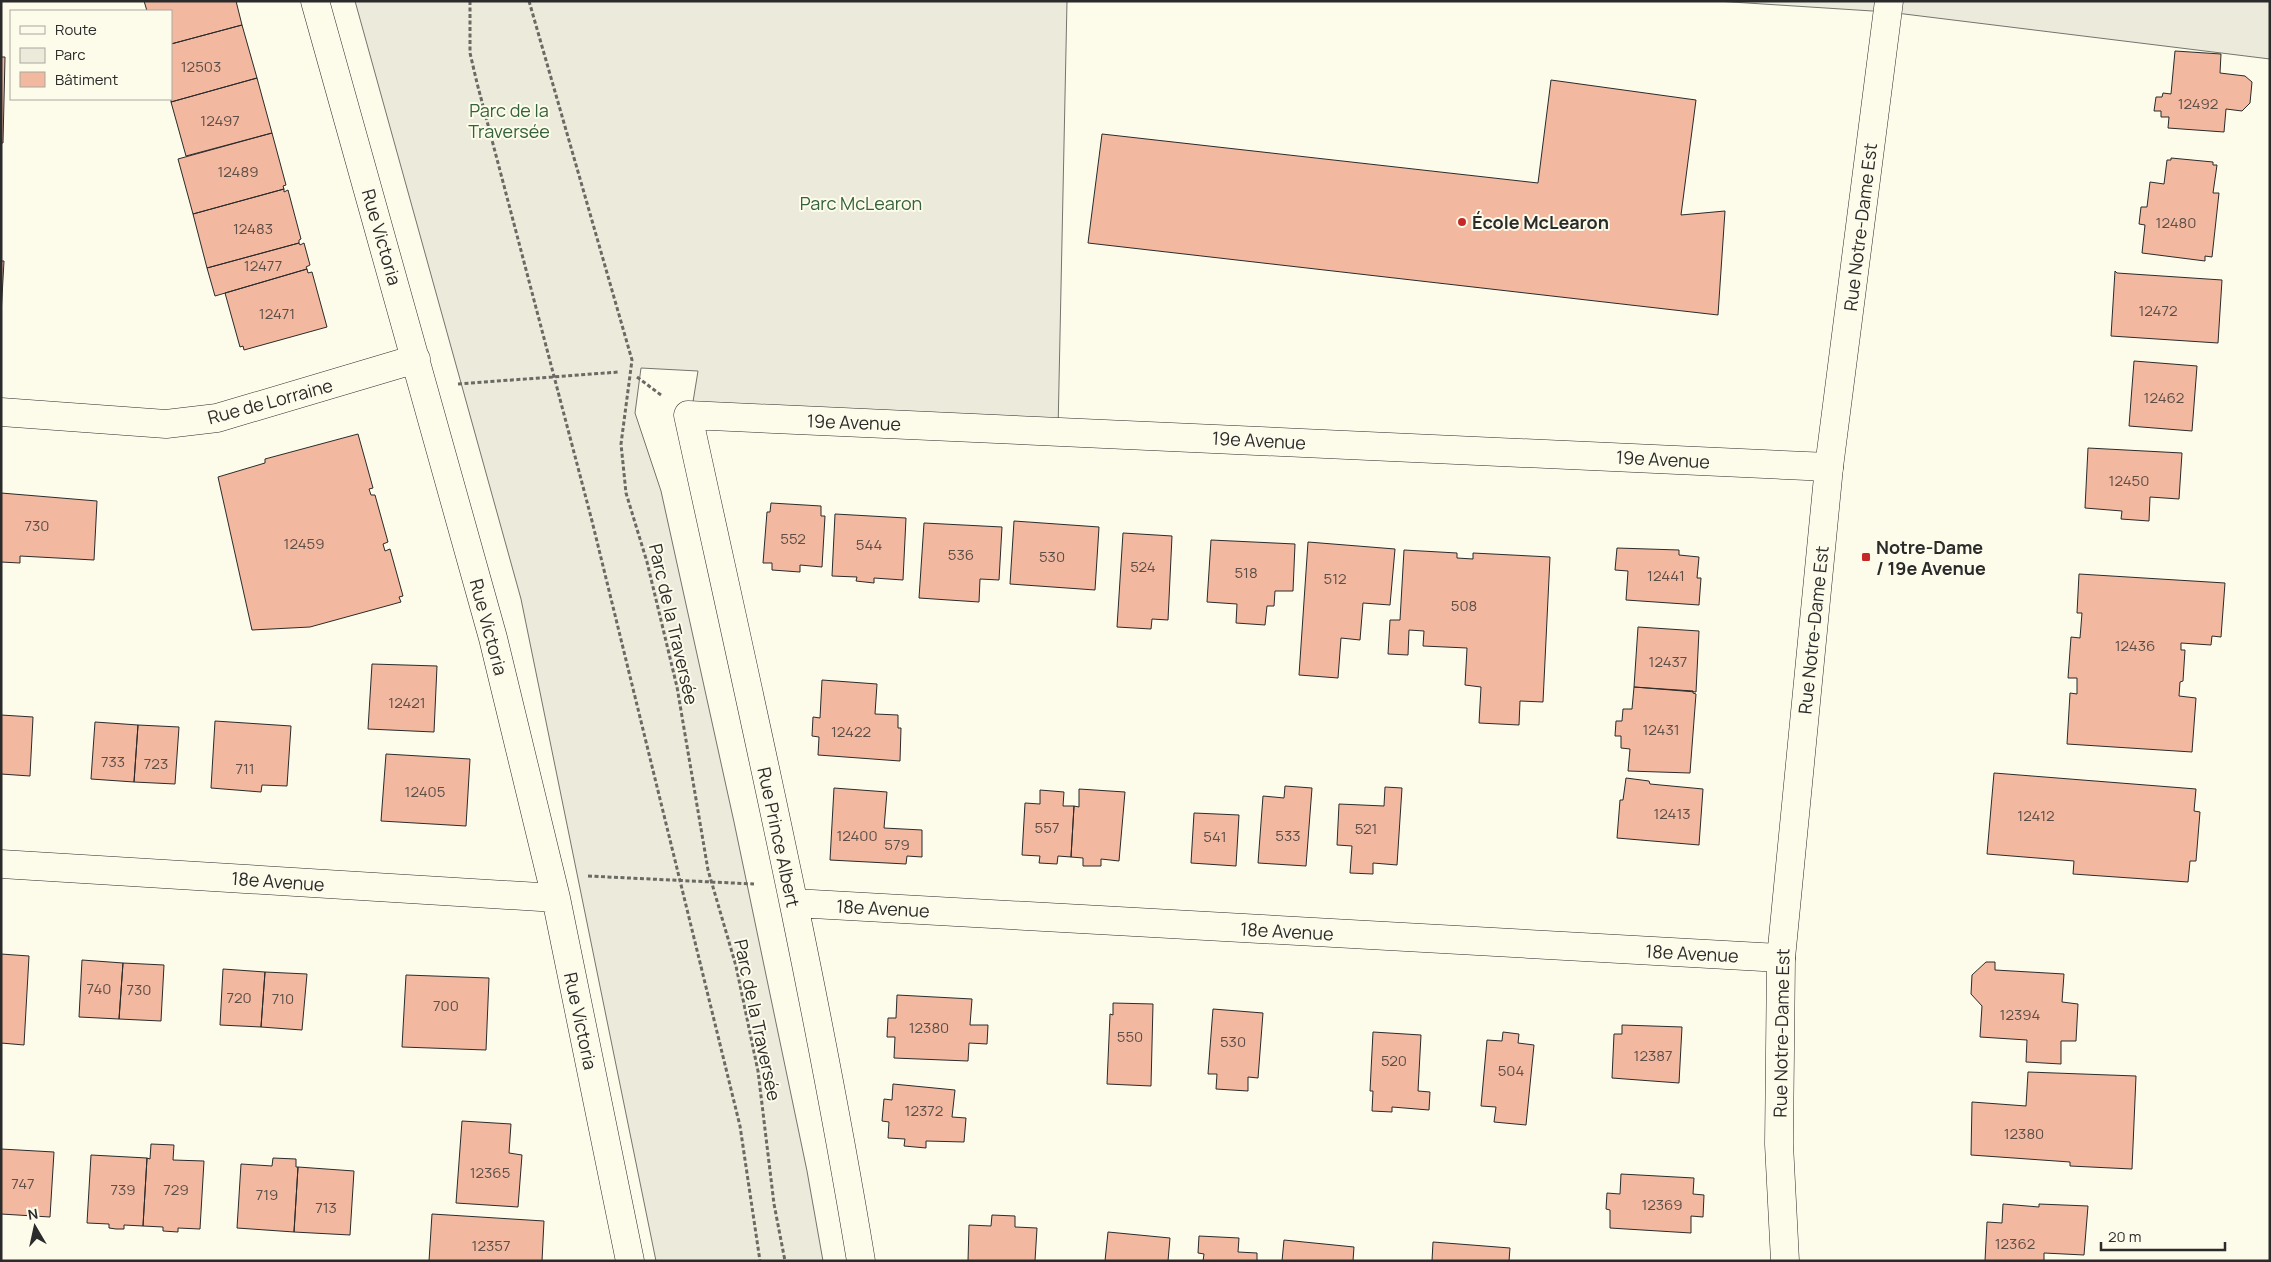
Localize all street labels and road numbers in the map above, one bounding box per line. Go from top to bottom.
street label: Rue Notre-Dame Est [1838,142,1882,312]
street label: Rue Victoria [357,186,407,288]
street label: Rue de Lorraine [205,373,335,429]
street label: 19e Avenue [807,408,901,436]
street label: 19e Avenue [1211,426,1307,454]
street label: 19e Avenue [1615,445,1711,473]
street label: Parc de la Traversée [644,541,704,707]
street label: Rue Notre-Dame Est [1792,545,1834,715]
street label: Rue Victoria [465,576,513,678]
street label: Rue Prince Albert [752,765,806,909]
street label: 18e Avenue [231,866,325,896]
street label: 18e Avenue [836,894,930,922]
street label: 18e Avenue [1240,917,1334,945]
street label: Parc de la Traversée [729,937,787,1103]
street label: 18e Avenue [1645,939,1739,967]
street label: Rue Notre-Dame Est [1768,948,1794,1118]
street label: Rue Victoria [559,970,603,1072]

